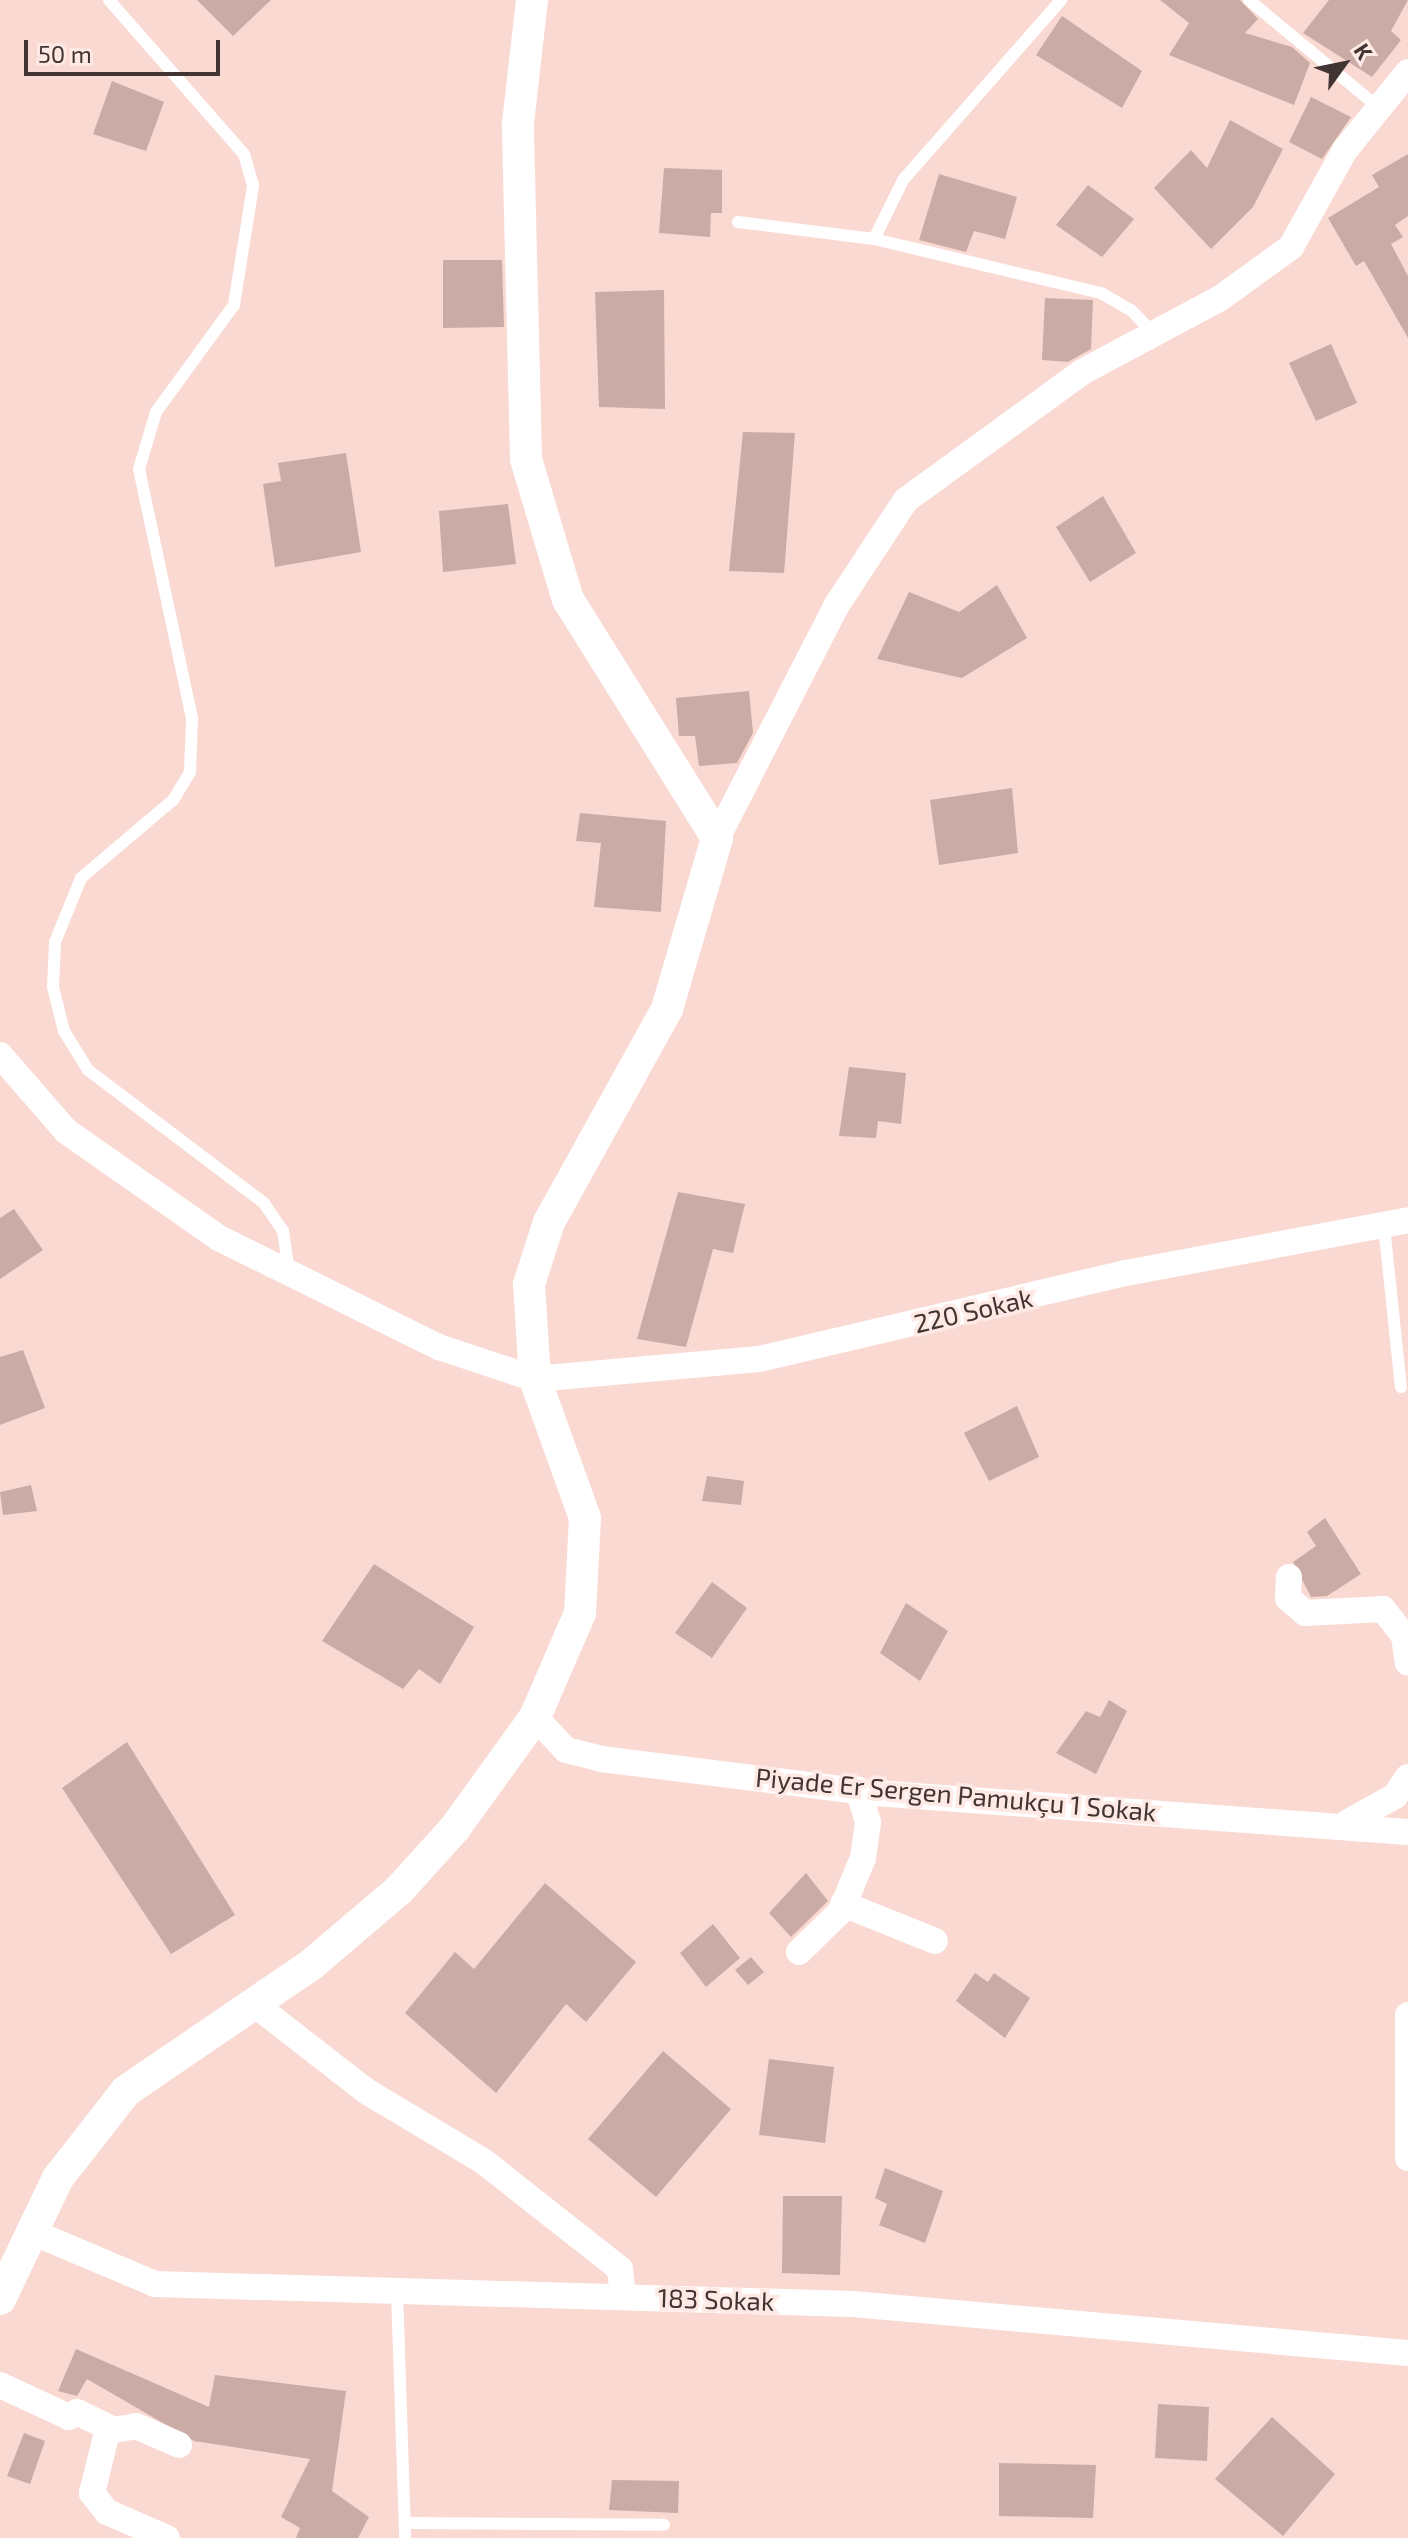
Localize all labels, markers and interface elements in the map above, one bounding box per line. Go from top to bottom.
scale bar [28,24,224,74]
north arrow [1304,24,1384,104]
text: K [1349,38,1379,64]
text: 50 m [38,39,92,68]
street label: 220 Sokak [911,1281,1035,1339]
street label: Piyade Er Sergen Pamukçu 1 Sokak [754,1761,1158,1827]
street label: 183 Sokak [657,2281,775,2317]

